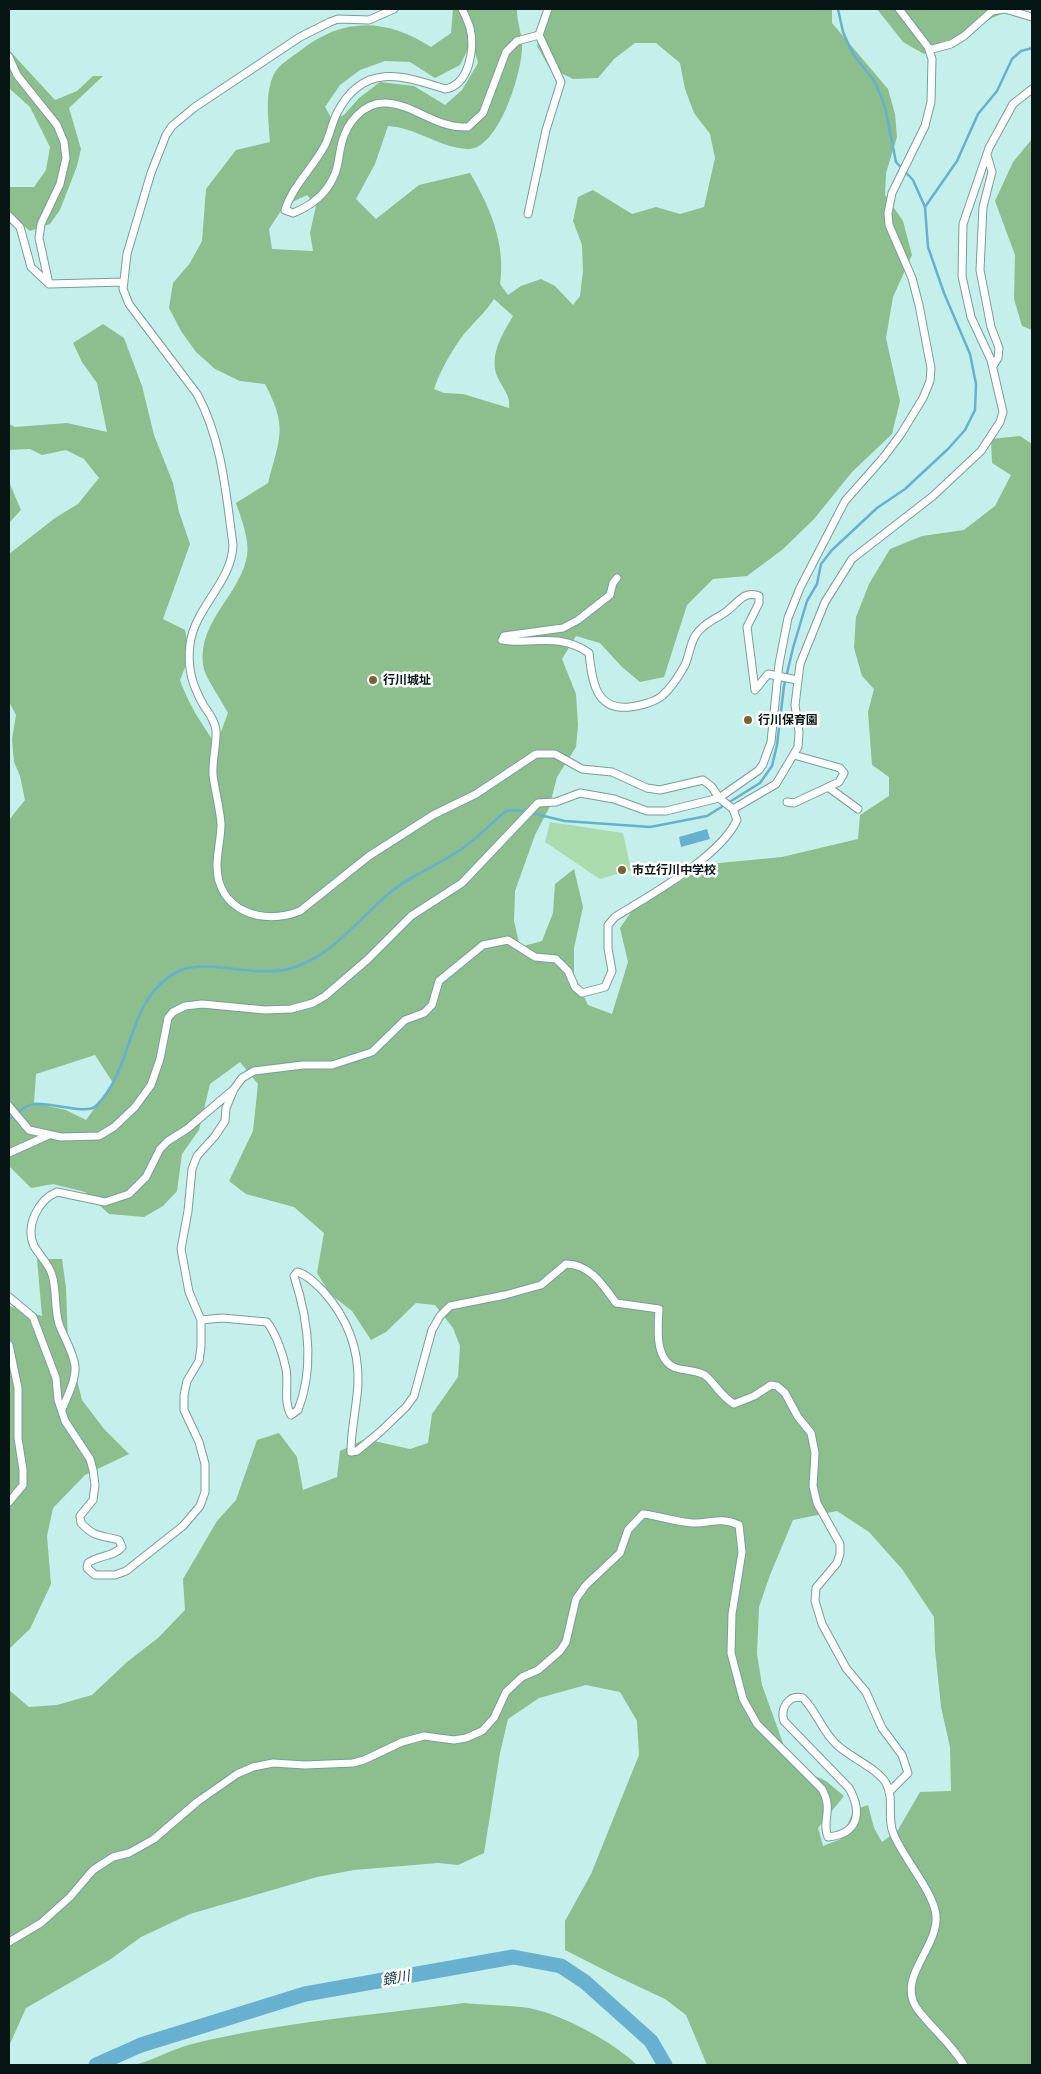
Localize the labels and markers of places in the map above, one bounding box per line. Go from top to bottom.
place label: 行川城址 [383,673,431,687]
marker: 行川城址 [367,674,379,686]
place label: 行川保育園 [758,713,818,727]
marker: 行川保育園 [742,714,754,726]
place label: 市立行川中学校 [632,863,716,877]
marker: 市立行川中学校 [616,864,628,876]

